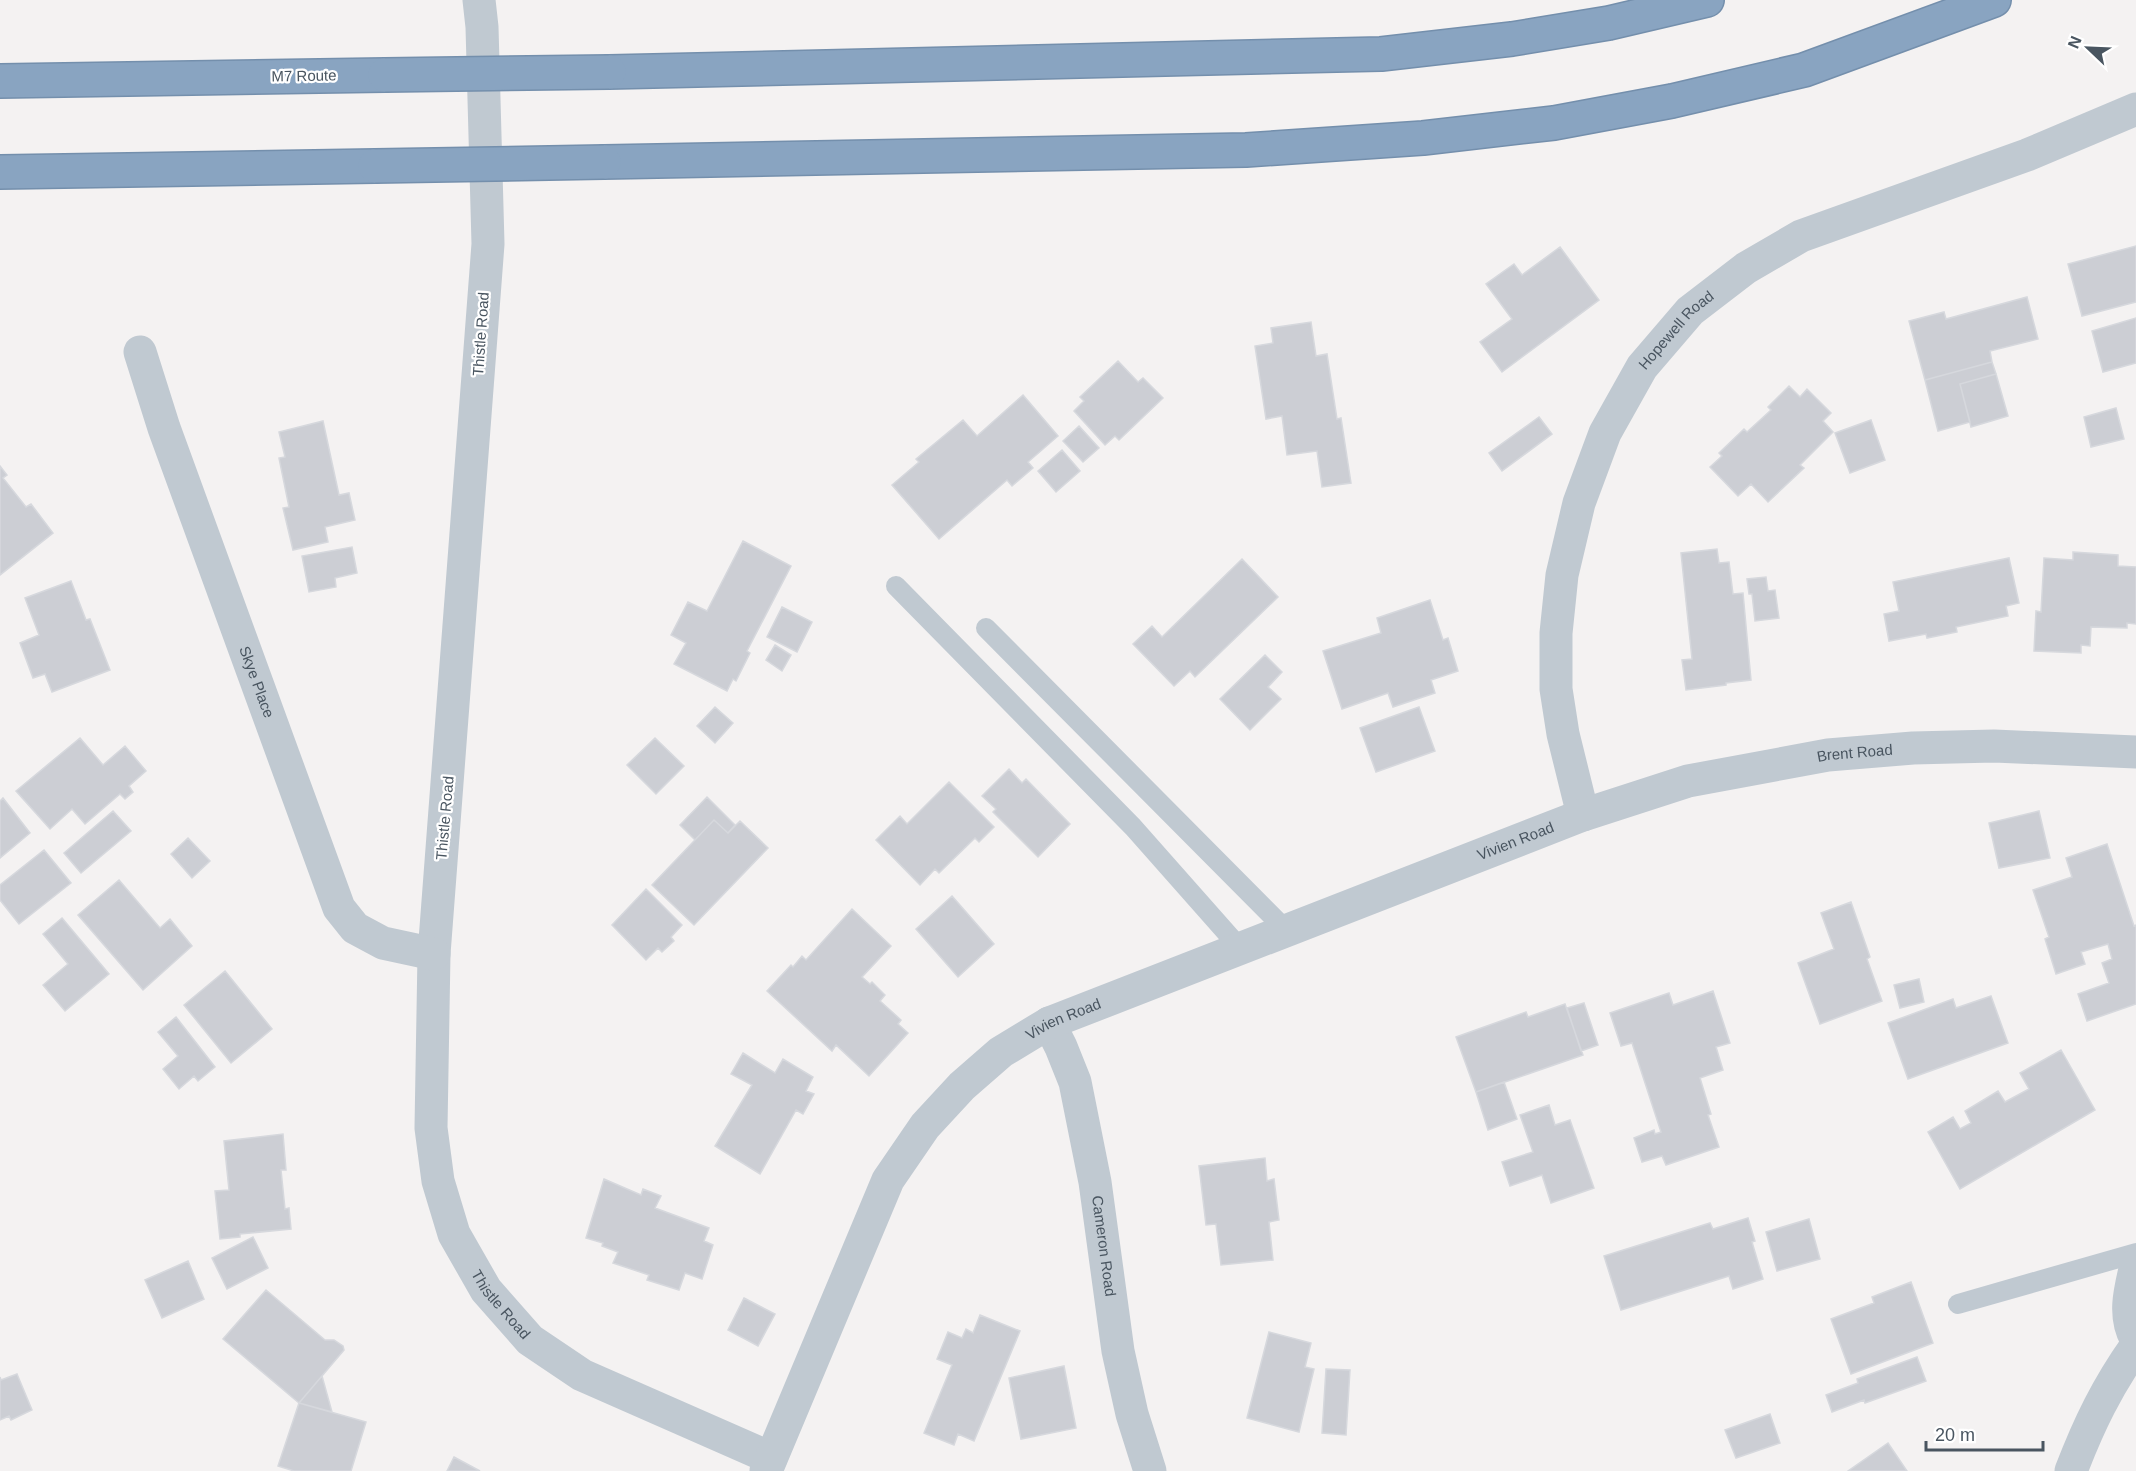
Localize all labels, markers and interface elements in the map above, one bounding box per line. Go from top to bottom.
north arrow [2058,18,2118,78]
text: N [2065,34,2085,51]
street label: M7 Route [271,66,337,85]
street label: Hopewell Road [1635,287,1717,373]
street label: Thistle Road [469,291,492,377]
street label: Skye Place [236,644,278,720]
street label: Brent Road [1815,741,1893,765]
street label: Thistle Road [432,775,457,861]
street label: Vivien Road [1475,818,1556,863]
street label: Vivien Road [1022,995,1103,1043]
street label: Cameron Road [1089,1194,1119,1297]
street label: Thistle Road [468,1267,534,1342]
scale bar [1926,1414,2043,1452]
text: 20 m [1935,1425,1975,1445]

